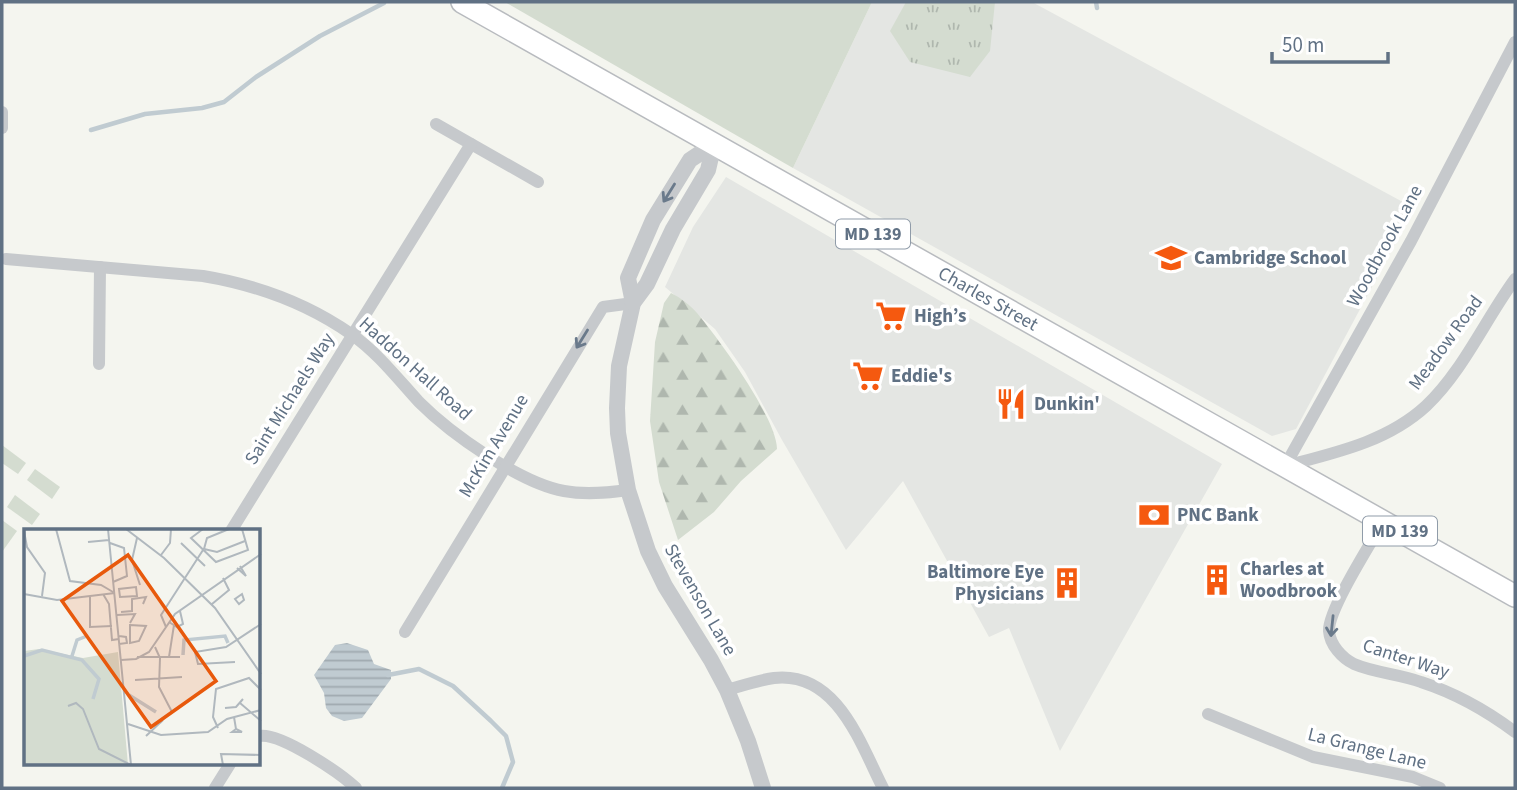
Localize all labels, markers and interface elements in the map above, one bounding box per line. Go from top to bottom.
scale bar [1272,21,1388,65]
text: 50 m [1282,30,1324,60]
street label: Woodbrook Lane [1340,180,1430,312]
one-way arrow [662,183,676,203]
road number: MD 139 [836,220,910,248]
school or university icon: Cambridge School [1154,241,1188,275]
place label: Cambridge School [1194,245,1347,272]
street label: Charles Street [933,260,1044,338]
street label: Meadow Road [1402,290,1490,396]
supermarket icon: High’s [874,299,908,333]
place label: High’s [914,303,966,330]
street label: Haddon Hall Road [353,311,477,427]
street label: Saint Michaels Way [238,328,342,470]
one-way arrow [575,329,589,349]
supermarket icon: Eddie's [851,359,885,393]
place label: Eddie's [891,363,952,390]
restaurant icon: Dunkin' [994,387,1028,421]
street label: McKim Avenue [452,389,536,503]
place label: Dunkin' [1034,391,1100,418]
bank icon: PNC Bank [1137,498,1171,532]
place label: PNC Bank [1177,502,1259,529]
road number: MD 139 [1363,516,1437,546]
inset map [24,529,261,766]
street label: Stevenson Lane [657,539,743,661]
place label: Charles at Woodbrook [1240,556,1338,605]
place label: Baltimore Eye Physicians [927,559,1044,608]
building icon: Charles at Woodbrook [1200,563,1234,597]
building icon: Baltimore Eye Physicians [1050,566,1084,600]
one-way arrow [1325,614,1338,637]
street label: Canter Way [1359,632,1453,686]
street label: La Grange Lane [1305,721,1429,777]

